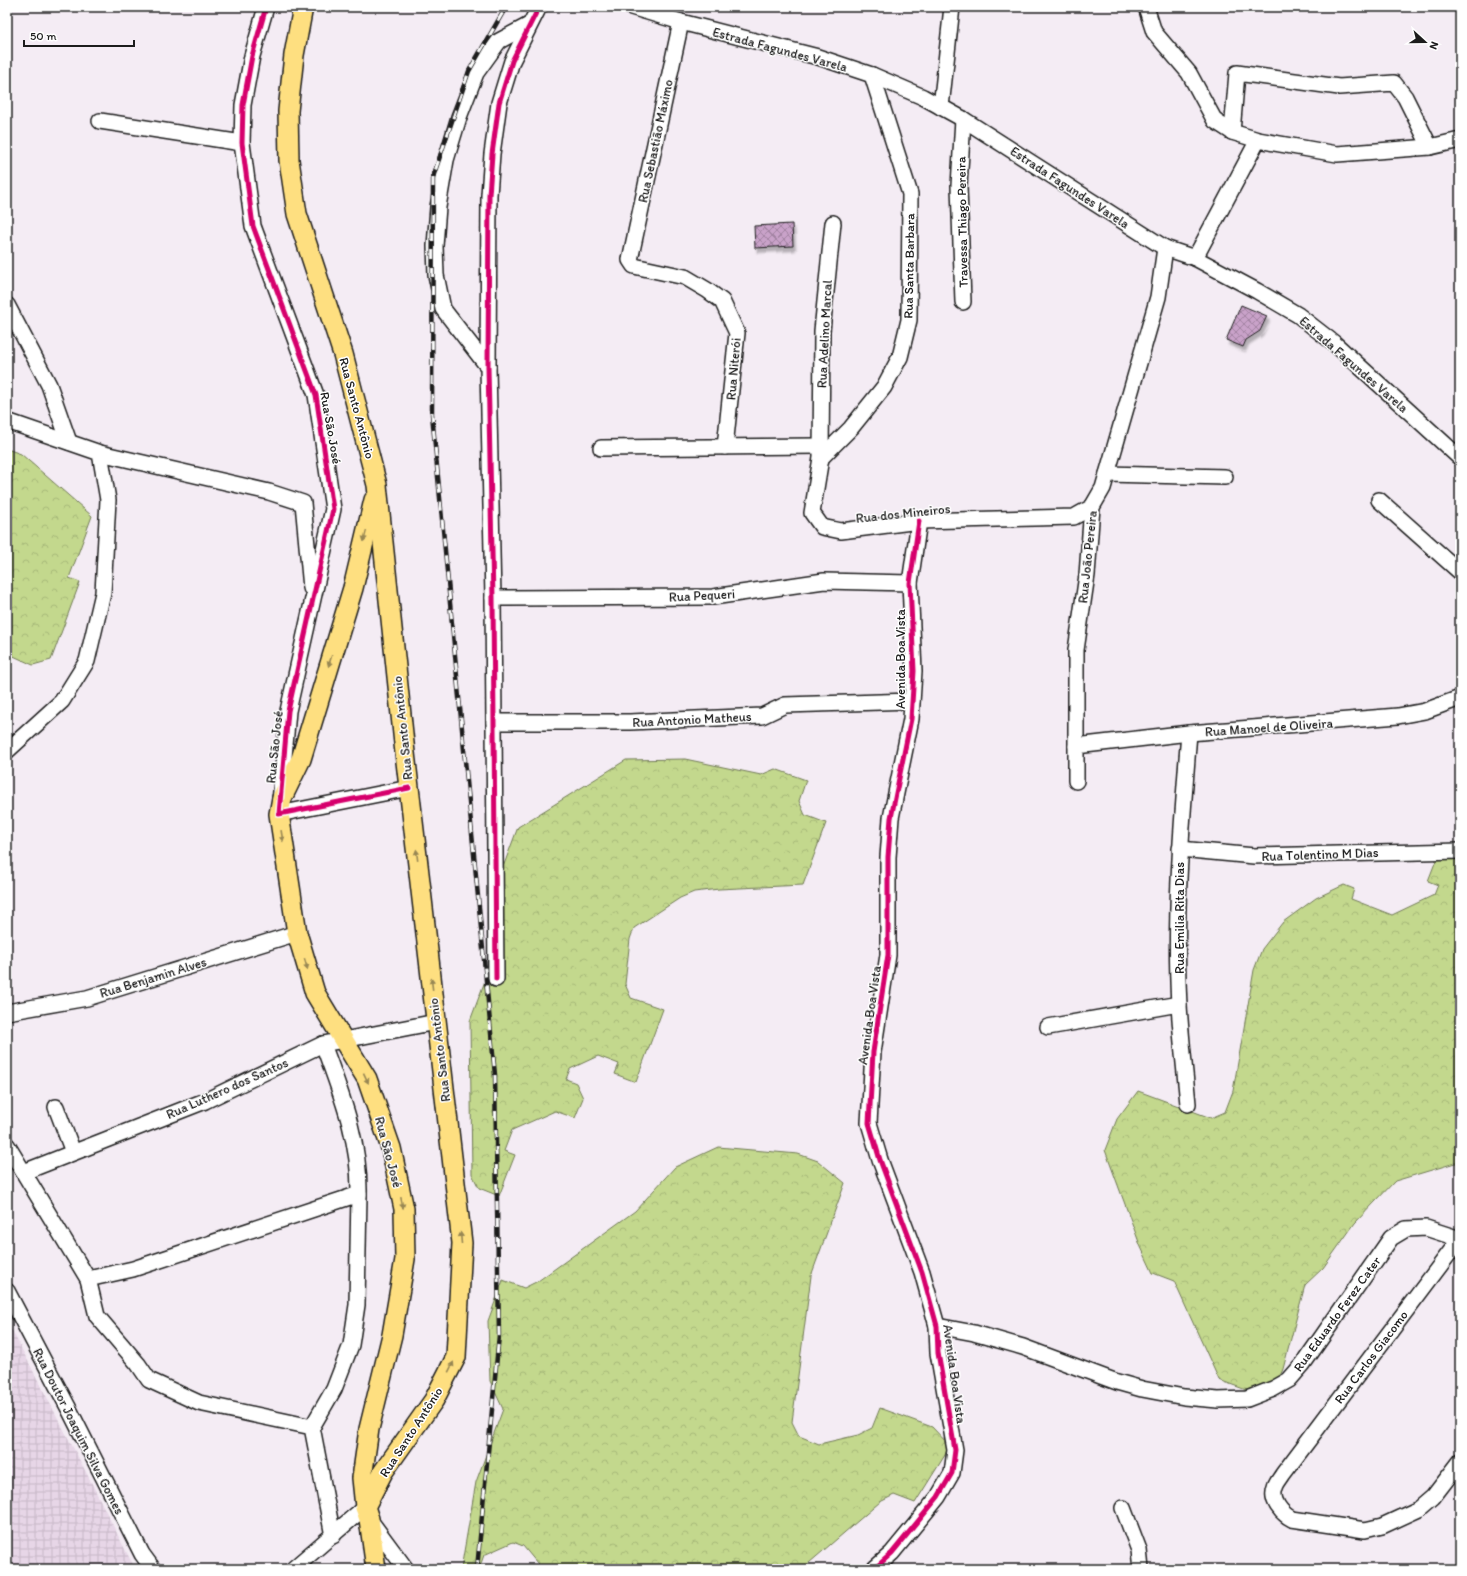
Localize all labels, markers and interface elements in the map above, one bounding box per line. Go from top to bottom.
scale bar [24,22,134,48]
north arrow [1405,22,1445,62]
street label: Estrada Fagundes Varela [711,24,850,74]
text: 50 m [30,29,56,43]
text: N [1426,40,1441,51]
street label: Rua Sebastião Máximo [635,78,675,204]
street label: Estrada Fagundes Varela [1008,143,1133,231]
street label: Travessa Thiago Pereira [953,156,971,288]
street label: Rua Santa Barbara [901,213,917,319]
street label: Rua Adelino Marcal [814,279,834,389]
street label: Estrada Fagundes Varela [1297,313,1412,416]
street label: Rua Niterói [723,337,743,401]
street label: Rua Santo Antônio [336,356,378,461]
street label: Rua São José [317,391,345,465]
street label: Rua dos Mineiros [855,501,951,525]
street label: Rua João Pereira [1075,509,1099,604]
one-way arrow [362,530,368,542]
street label: Rua Pequeri [669,586,735,604]
street label: Avenida Boa Vista [893,609,908,709]
one-way arrow [327,656,333,668]
street label: Rua Santo Antônio [389,675,415,781]
street label: Rua Antonio Matheus [632,708,752,730]
street label: Rua São José [263,710,285,784]
street label: Rua Manoel de Oliveira [1204,715,1334,739]
one-way arrow [279,830,285,843]
street label: Rua Tolentino M Dias [1261,844,1379,864]
one-way arrow [413,849,420,861]
street label: Rua Emilia Rita Dias [1172,862,1187,974]
street label: Rua Benjamin Alves [98,954,208,1000]
one-way arrow [303,958,309,970]
street label: Avenida Boa Vista [855,964,883,1066]
one-way arrow [428,978,435,990]
street label: Rua Santo Antônio [425,997,453,1103]
street label: Rua Luthero dos Santos [164,1054,290,1122]
one-way arrow [363,1073,369,1084]
street label: Rua São José [372,1115,406,1189]
one-way arrow [400,1197,406,1209]
one-way arrow [457,1232,464,1244]
street label: Rua Eduardo Ferez Cater [1290,1253,1384,1374]
street label: Rua Carlos Giacomo [1331,1307,1411,1406]
street label: Avenida Boa Vista [941,1323,969,1425]
street label: Rua Doutor Joaquim Silva Gomes [30,1345,128,1517]
one-way arrow [448,1361,455,1373]
street label: Rua Santo Antônio [376,1384,446,1480]

